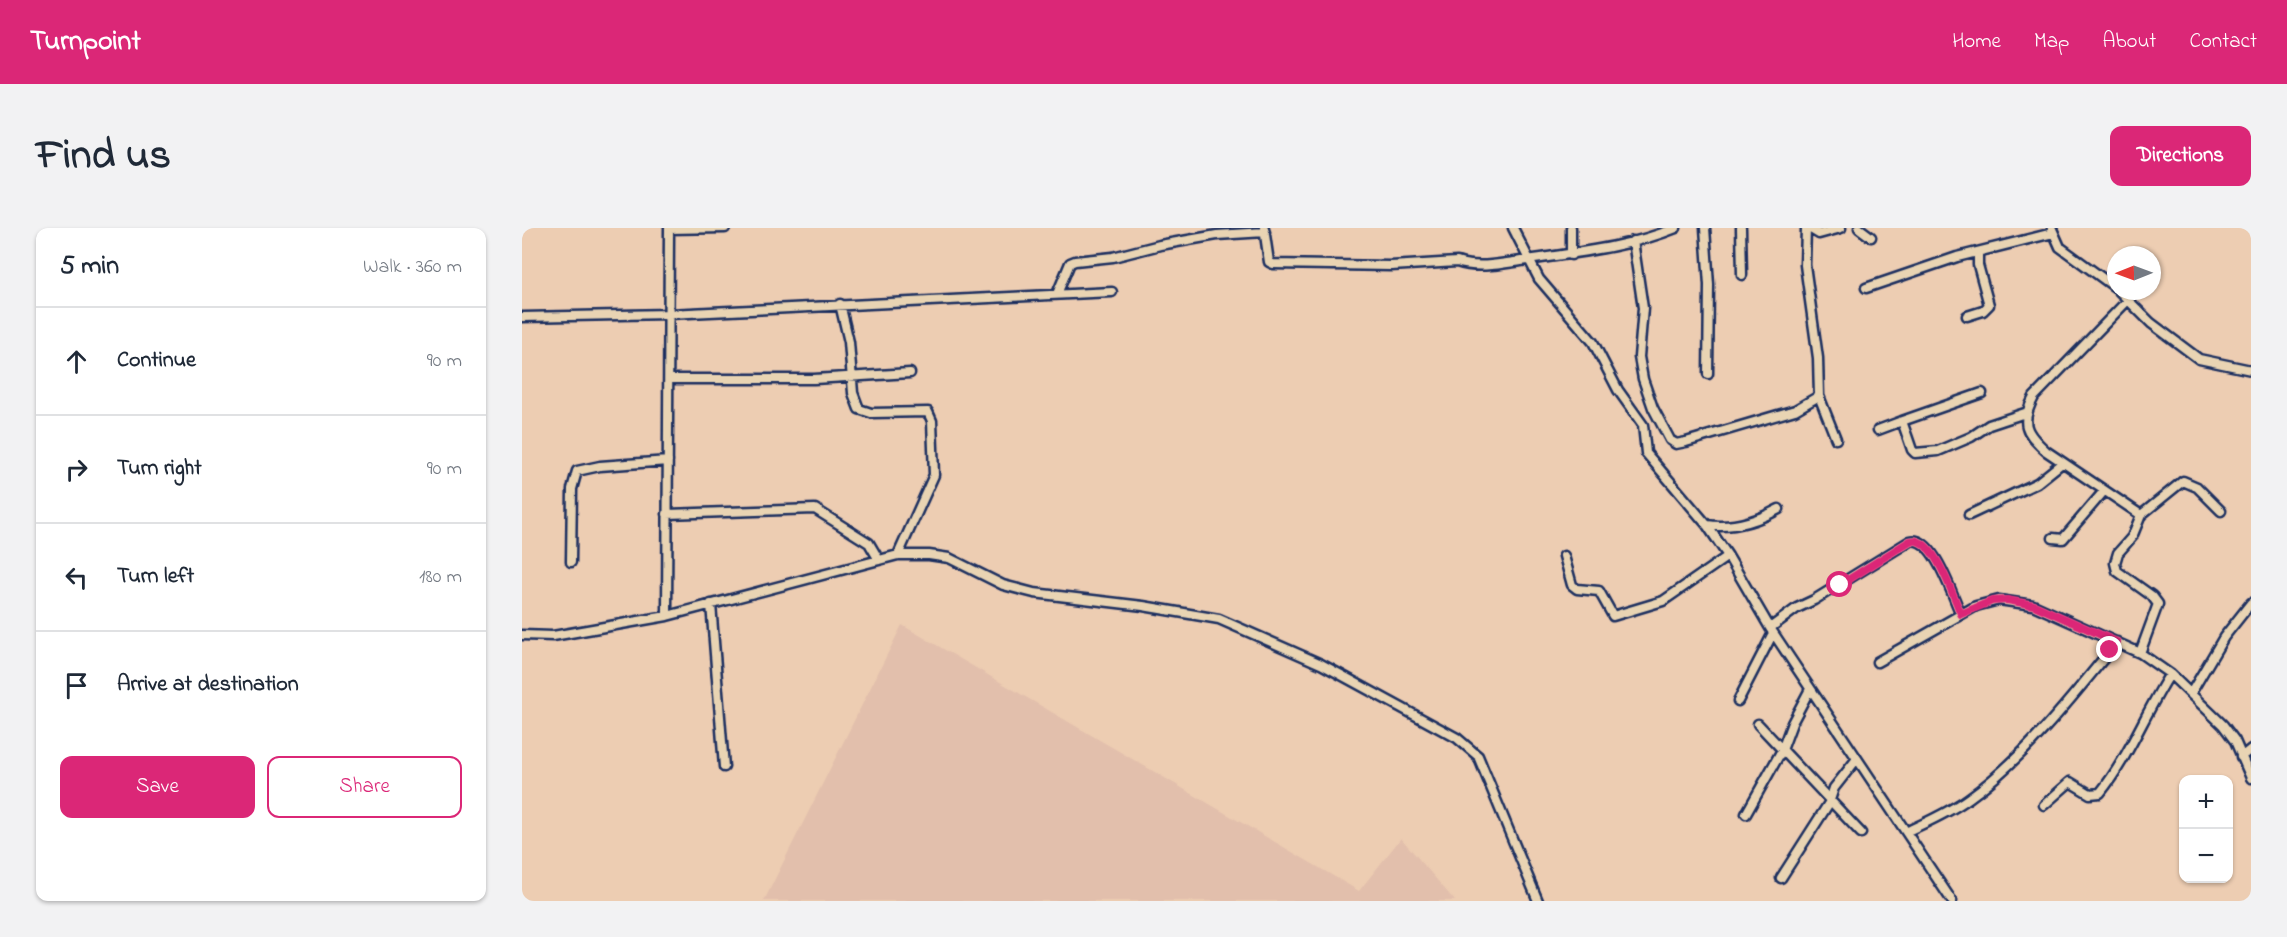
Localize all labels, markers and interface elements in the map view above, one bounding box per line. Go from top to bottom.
text: Turnpoint [30,22,141,63]
text: Home [1952,27,2001,57]
text: Map [2034,27,2069,57]
text: About [2102,27,2156,57]
text: Contact [2189,27,2257,57]
text: Find us [36,126,171,187]
button: Directions [2110,126,2251,186]
north arrow [2107,246,2161,300]
text: 5 min [60,248,119,286]
text: Walk · 360 m [363,253,462,282]
icon: ahead [60,345,93,378]
text: Continue [117,345,196,377]
text: 90 m [427,347,462,376]
icon: right [60,453,93,486]
text: Turn right [117,453,202,485]
text: 90 m [427,455,462,484]
icon: left [60,561,93,594]
text: Turn left [117,561,194,593]
text: 180 m [419,563,462,592]
route start [1826,571,1852,597]
route end [2096,636,2122,662]
icon: arrive [60,669,93,702]
text: Arrive at destination [117,669,299,701]
button: Save [60,756,255,818]
button: Share [267,756,462,818]
map controls [2179,775,2233,883]
button: + [2179,775,2233,829]
button: − [2179,829,2233,883]

